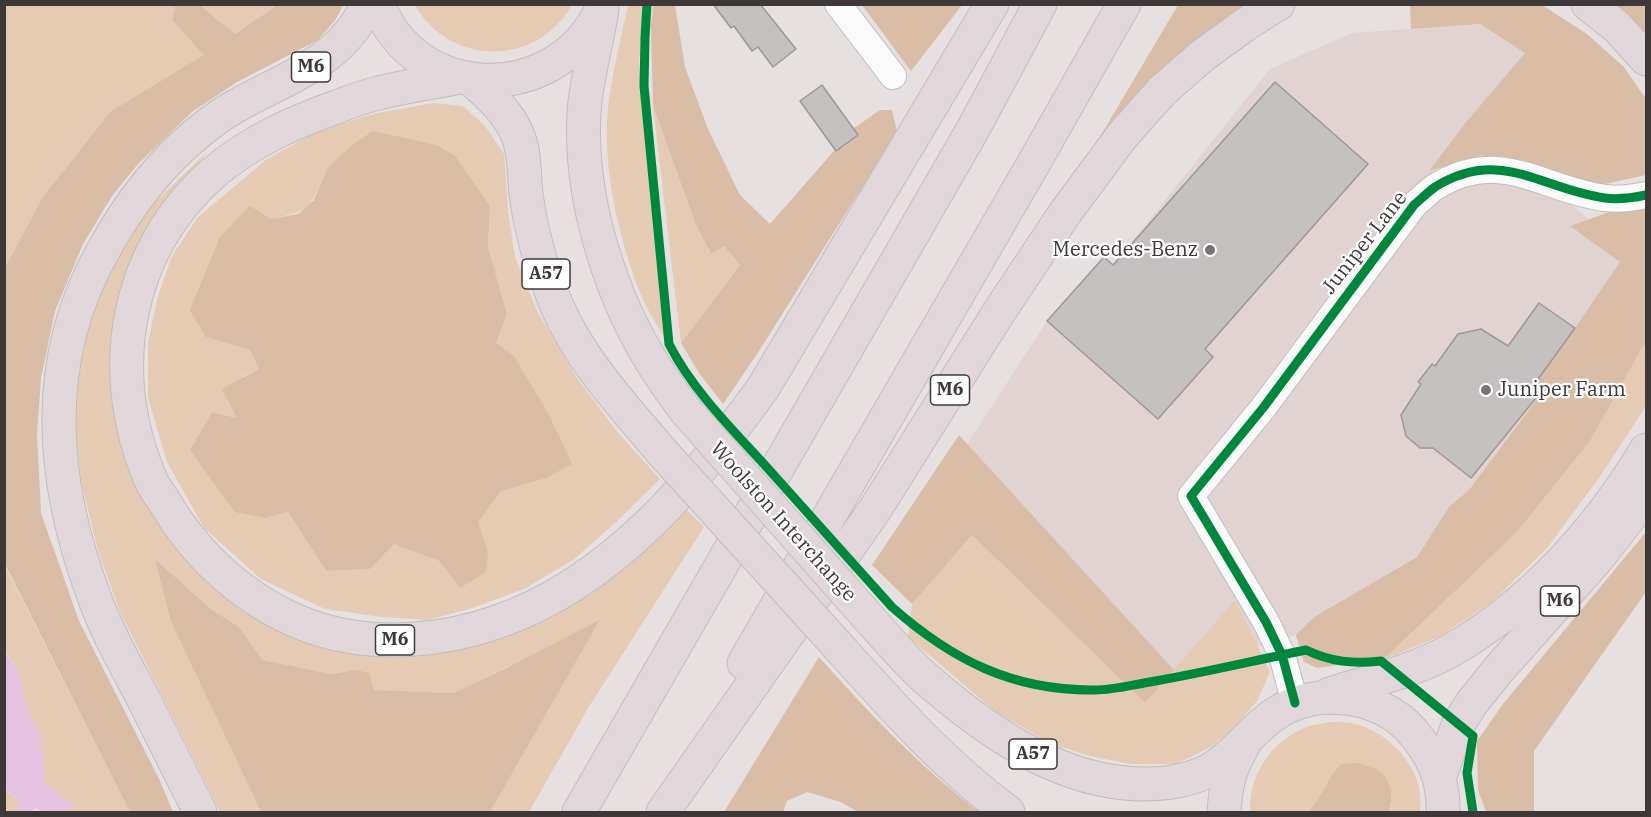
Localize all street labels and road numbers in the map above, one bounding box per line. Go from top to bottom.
road number: M6 [292,52,330,82]
street label: Juniper Lane [1318,187,1412,299]
road number: A57 [522,259,570,289]
road number: M6 [930,375,970,405]
street label: Woolston Interchange [705,437,861,607]
road number: M6 [1540,586,1580,616]
road number: M6 [376,625,414,655]
road number: A57 [1009,739,1057,769]

